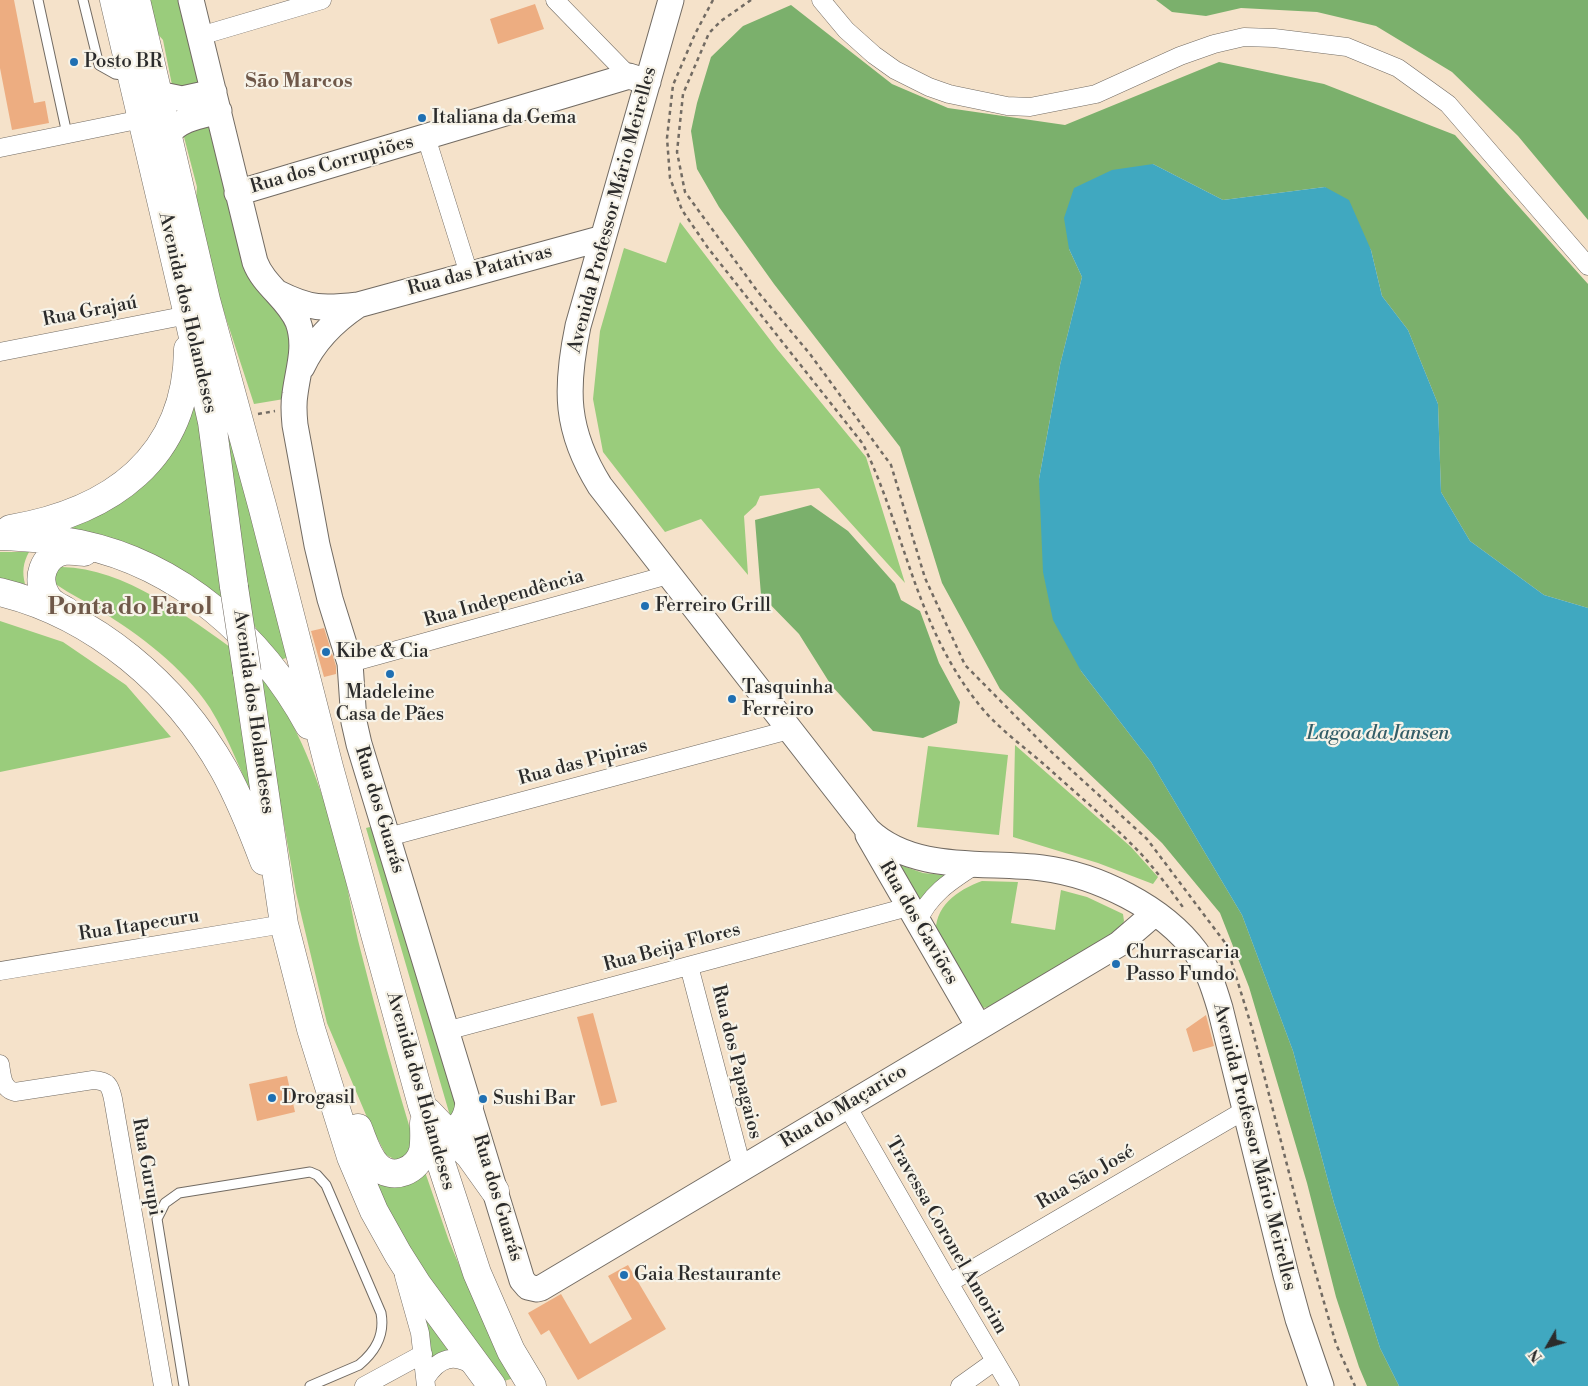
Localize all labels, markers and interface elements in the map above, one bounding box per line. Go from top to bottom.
place label: Posto BR [84,51,162,73]
marker: Posto BR [68,56,80,68]
street label: Avenida Professor Mário Meirelles [564,65,662,355]
district label: São Marcos [245,70,353,94]
place label: Italiana da Gema [432,107,576,129]
marker: Italiana da Gema [416,112,428,124]
street label: Rua dos Corrupiões [248,131,416,199]
street label: Avenida dos Holandeses [153,210,221,416]
street label: Rua das Patativas [405,241,555,301]
street label: Rua Grajaú [41,292,139,332]
street label: Rua Independência [421,565,587,633]
district label: Ponta do Farol [47,594,213,622]
place label: Ferreiro Grill [655,595,771,617]
marker: Ferreiro Grill [639,600,651,612]
street label: Avenida dos Holandeses [227,609,279,815]
place label: Kibe & Cia [336,641,429,663]
marker: Kibe & Cia [320,646,332,658]
marker: Madeleine Casa de Pães [384,668,396,680]
place label: Tasquinha Ferreiro [742,677,833,721]
place label: Madeleine Casa de Pães [336,682,444,726]
marker: Tasquinha Ferreiro [726,693,738,705]
water label: Lagoa da Jansen [1307,722,1449,746]
street label: Rua das Pipiras [516,735,650,791]
street label: Rua dos Guarás [349,744,409,876]
street label: Rua dos Gaviões [873,857,963,989]
street label: Rua Itapecuru [77,905,201,947]
street label: Rua Beija Flores [601,919,743,977]
place label: Churrascaria Passo Fundo [1126,942,1240,986]
marker: Churrascaria Passo Fundo [1110,958,1122,970]
street label: Rua dos Papagaios [706,983,766,1141]
street label: Avenida dos Holandeses [381,989,459,1193]
street label: Avenida Professor Mário Meirelles [1207,1001,1301,1293]
street label: Rua do Maçarico [777,1060,911,1154]
place label: Drogasil [282,1087,355,1109]
place label: Sushi Bar [493,1088,576,1110]
marker: Drogasil [266,1092,278,1104]
marker: Sushi Bar [477,1093,489,1105]
street label: Rua Gurupi [126,1116,166,1218]
street label: Rua dos Guarás [467,1132,527,1264]
street label: Travessa Coronel Amorim [880,1133,1012,1339]
street label: Rua São José [1033,1141,1139,1215]
place label: Gaia Restaurante [634,1264,781,1286]
marker: Gaia Restaurante [618,1269,630,1281]
north arrow [1523,1321,1573,1371]
text: N [1526,1345,1547,1365]

